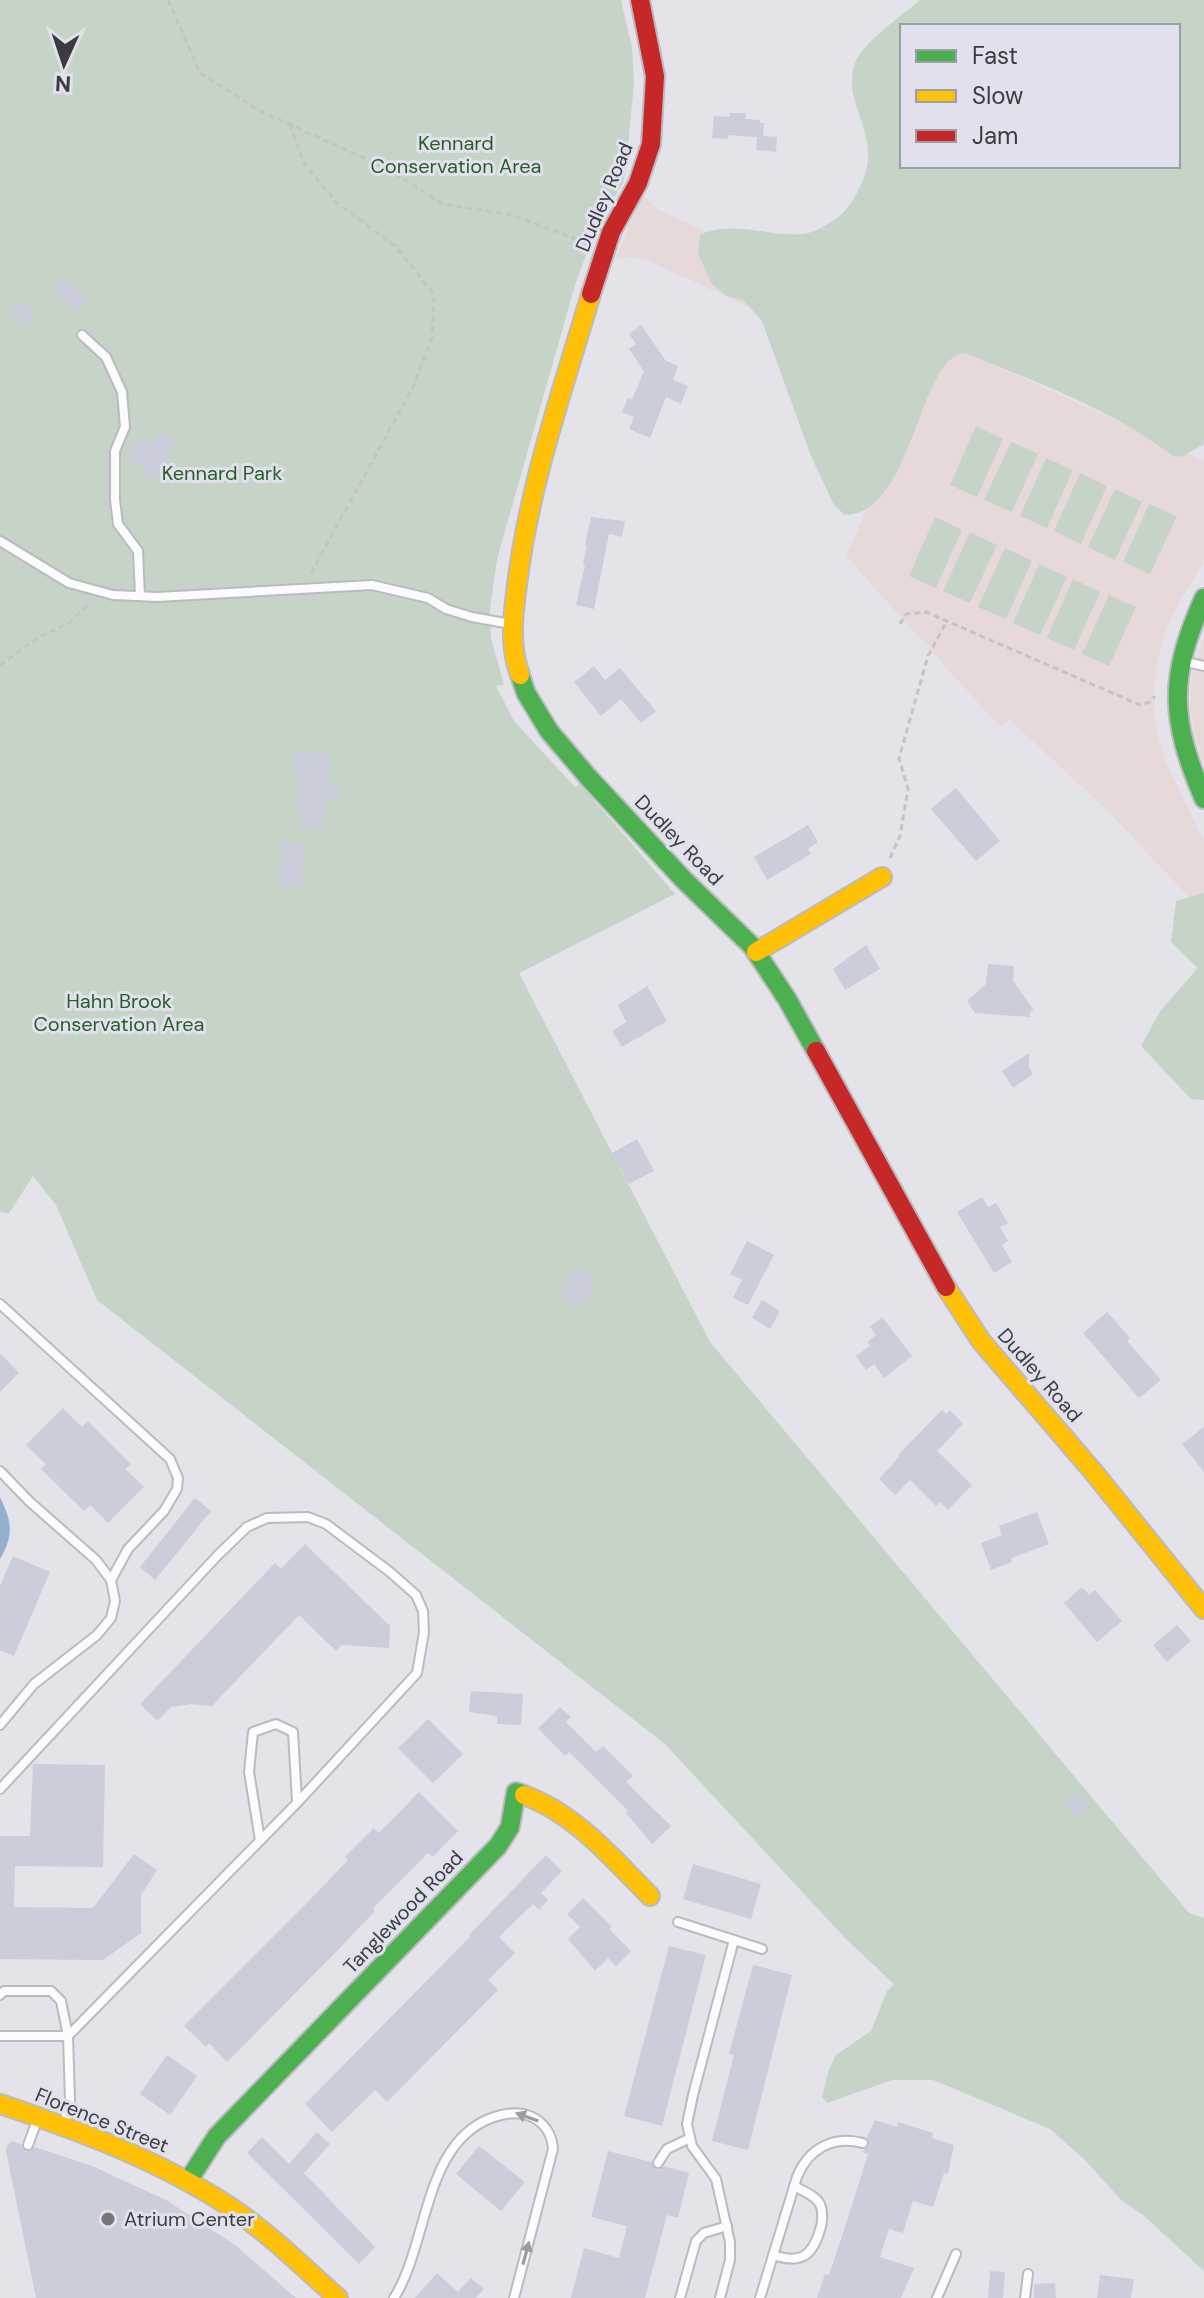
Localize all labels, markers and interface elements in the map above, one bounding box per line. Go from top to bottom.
north arrow [24,24,104,104]
legend [900,24,1180,168]
text: Fast [972,40,1018,71]
text: N [54,69,72,98]
text: Slow [972,80,1023,111]
text: Jam [972,120,1018,151]
park label: Kennard Conservation Area [371,130,541,179]
street label: Dudley Road [569,138,639,256]
park label: Kennard Park [162,460,282,486]
street label: Dudley Road [629,789,729,891]
park label: Hahn Brook Conservation Area [34,988,204,1037]
street label: Dudley Road [992,1323,1088,1427]
street label: Tanglewood Road [337,1845,469,1979]
street label: Florence Street [31,2081,173,2159]
one-way arrow [515,2111,539,2123]
place label: Atrium Center [124,2206,255,2232]
marker: Atrium Center [99,2210,117,2228]
one-way arrow [521,2240,533,2265]

